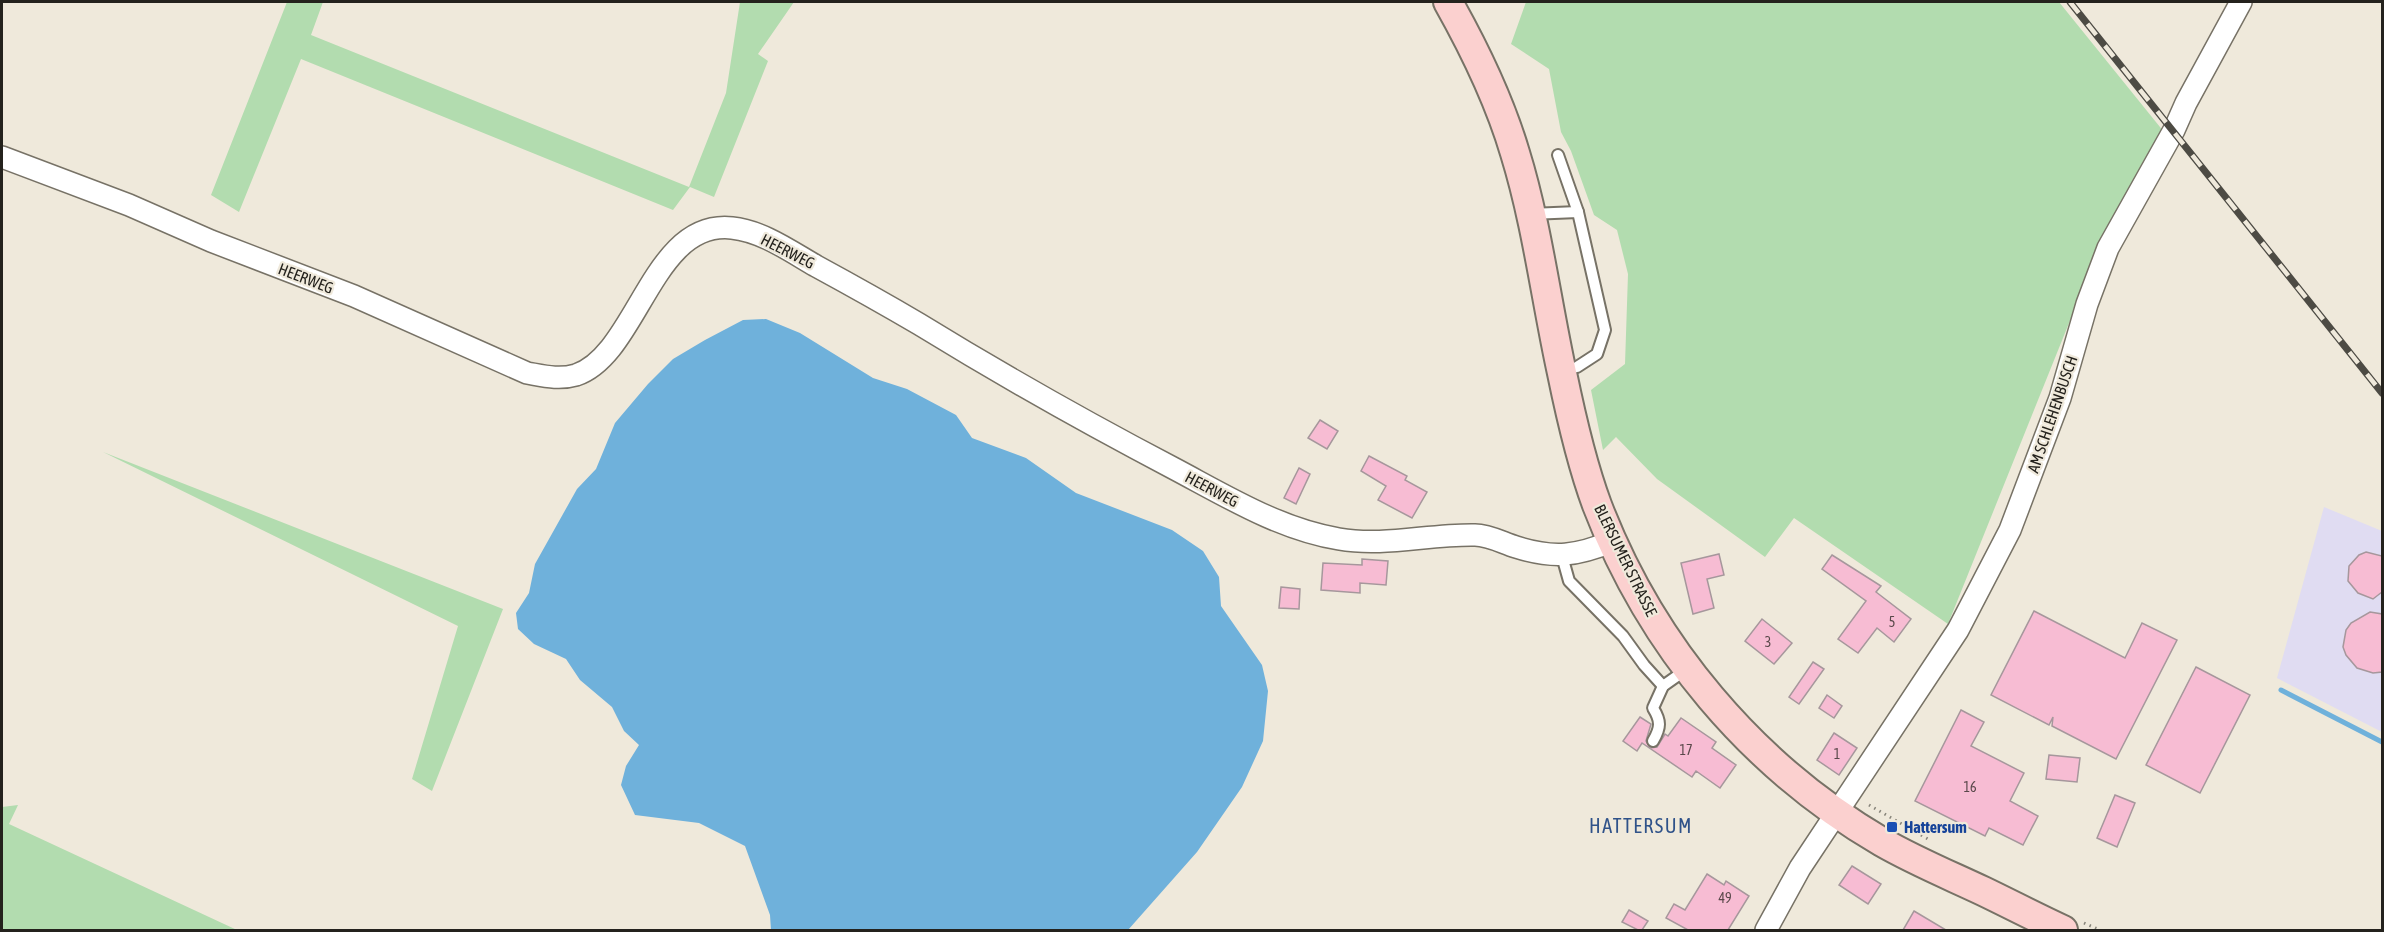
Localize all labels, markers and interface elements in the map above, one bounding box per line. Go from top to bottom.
street label: HEERWEG [758,230,818,272]
street label: HEERWEG [276,259,336,297]
street label: AM SCHLEHENBUSCH [2024,353,2080,475]
street label: HEERWEG [1182,468,1242,510]
street label: BLERSUMER STRASSE [1591,501,1661,619]
house number: 5 [1889,614,1895,630]
house number: 3 [1765,634,1771,650]
house number: 17 [1679,742,1693,758]
house number: 1 [1834,746,1840,762]
house number: 16 [1963,779,1977,795]
district label: HATTERSUM [1589,814,1693,837]
place label: Hattersum [1904,818,1967,836]
marker: Hattersum [1885,820,1899,834]
house number: 49 [1718,890,1732,906]

